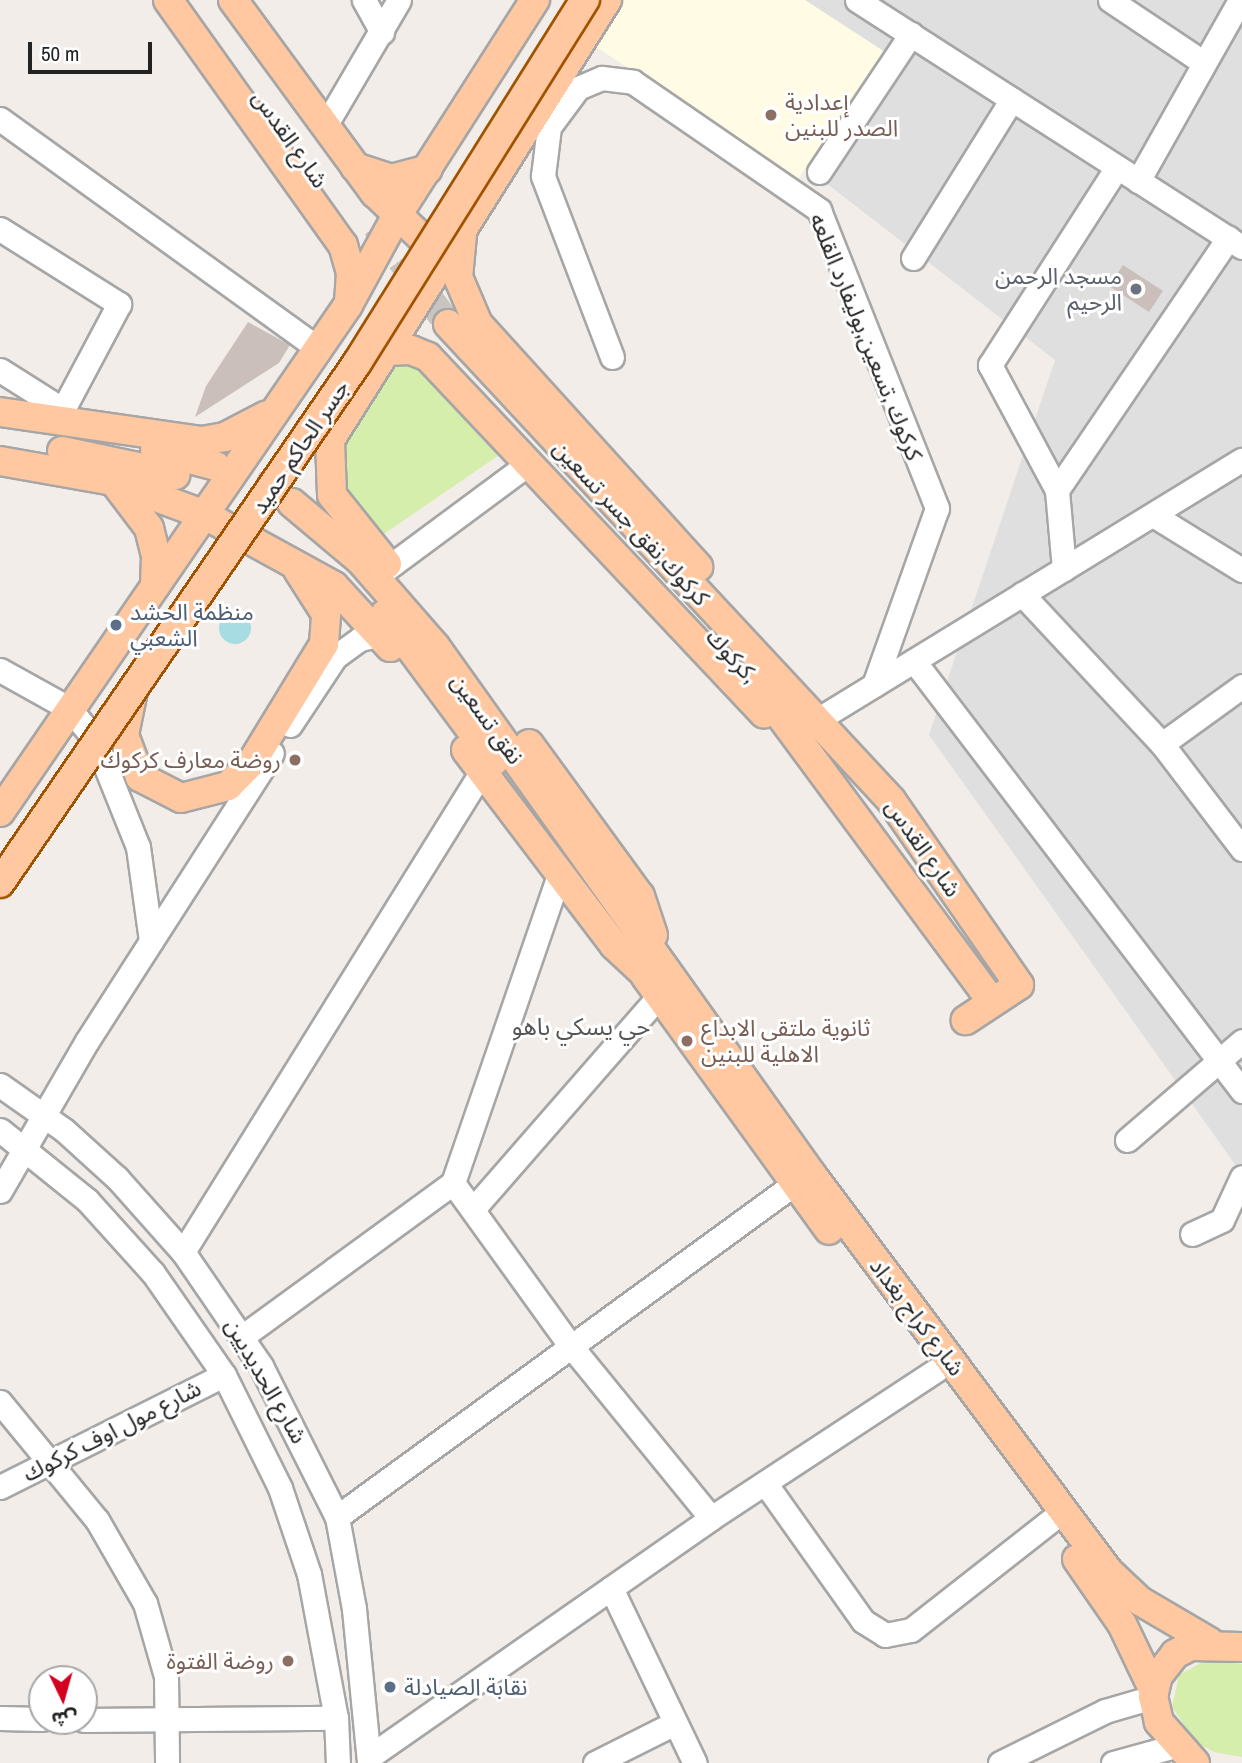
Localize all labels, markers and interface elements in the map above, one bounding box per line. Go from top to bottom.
scale bar [32,28,156,72]
text: 50 m [41,39,79,68]
street label: شارع القدس [246,85,334,193]
place label: إعدادية الصدر للبنين [785,88,898,142]
marker: إعدادية الصدر للبنين [763,107,779,123]
street label: كركوك ,تسعين,بوليفارد القلعه [804,209,928,465]
place label: مسجد الرحمن الرحيم [995,262,1122,316]
marker: مسجد الرحمن الرحيم [1128,281,1144,297]
street label: جسر الحاكم حميد [245,375,355,519]
street label: كركوك,نفق جسر تسعين [547,435,715,611]
place label: منظمة الحشد الشعبي [130,598,254,652]
marker: منظمة الحشد الشعبي [108,617,124,633]
street label: كركوك, [700,623,764,689]
street label: نفق تسعين [445,668,529,770]
place label: روضة معارف كركوك [100,746,281,774]
marker: روضة معارف كركوك [287,752,303,768]
street label: شارع القدس [879,794,967,902]
district label: حي يسكي باهو [512,1013,650,1041]
place label: ثانوية ملتقى الابداع الاهلية للبنين [701,1014,870,1068]
marker: ثانوية ملتقى الابداع الاهلية للبنين [679,1033,695,1049]
street label: شارع كراج بغداد [864,1253,970,1381]
street label: شارع الحديديين [219,1314,313,1448]
street label: شارع مول اوف كركوك [18,1374,206,1488]
place label: روضة الفتوة [166,1647,274,1675]
marker: روضة الفتوة [280,1653,296,1669]
north arrow [28,1665,98,1735]
place label: نقابة الصيادلة [404,1673,528,1701]
marker: نقابة الصيادلة [382,1679,398,1695]
text: ش [51,1705,79,1733]

